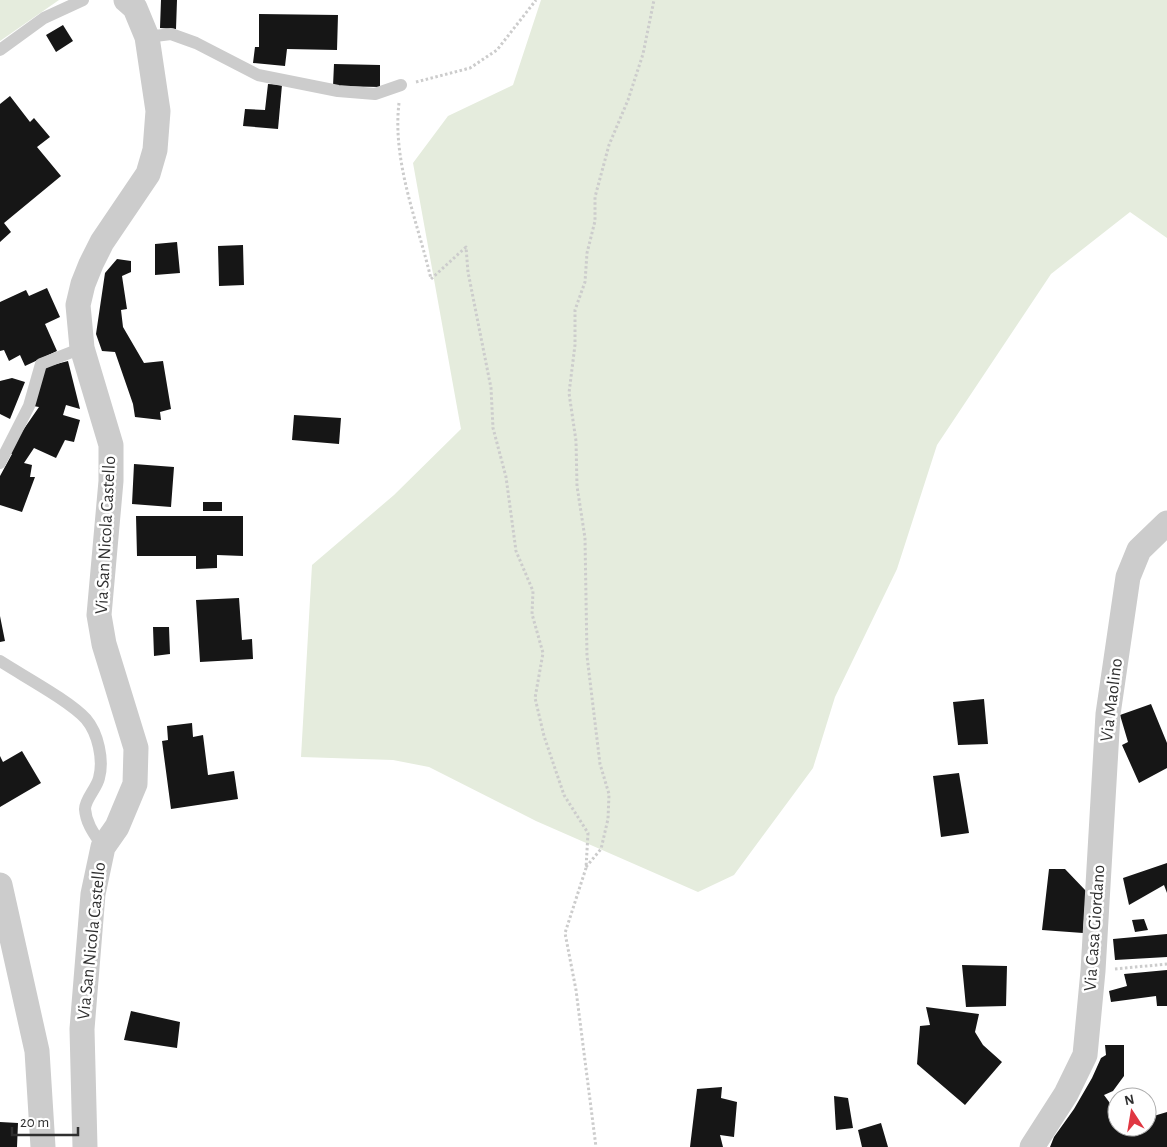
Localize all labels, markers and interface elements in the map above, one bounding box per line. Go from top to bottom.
street label: Via San Nicola Castello [93,455,119,615]
street label: Via Maolino [1098,657,1126,743]
street label: Via San Nicola Castello [75,861,109,1021]
street label: Via Casa Giordano [1082,864,1108,992]
north arrow [1107,1087,1157,1137]
text: N [1123,1092,1136,1108]
scale bar [12,1104,79,1136]
text: 20 m [20,1115,49,1130]

